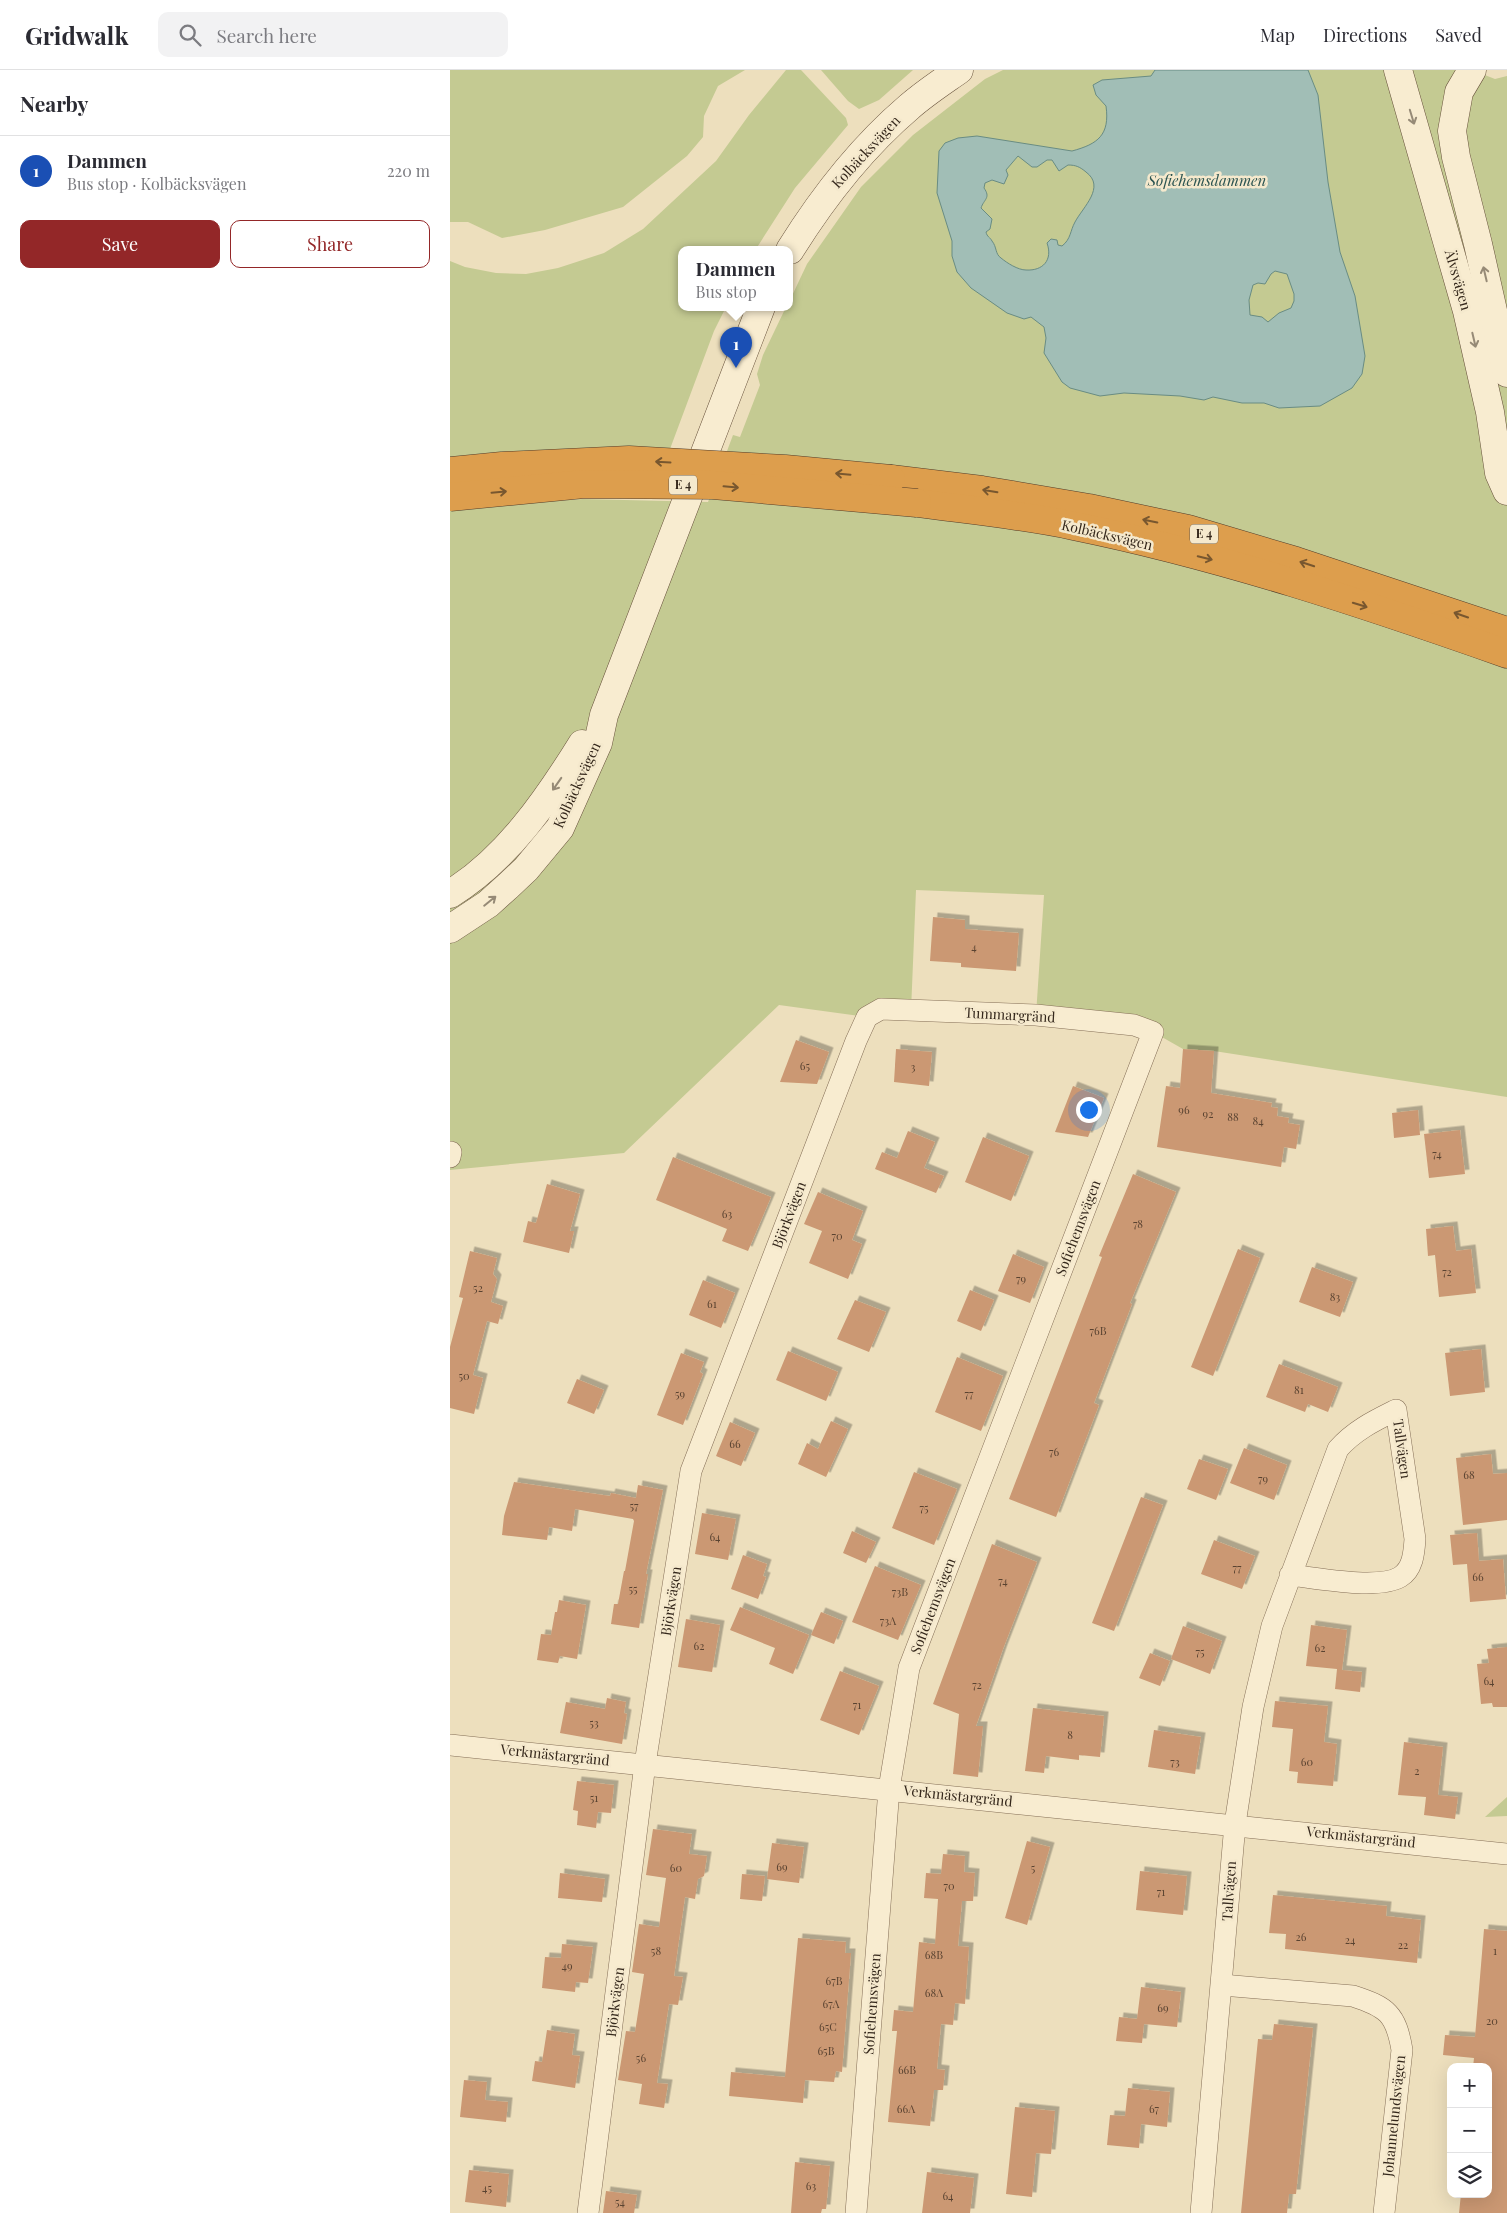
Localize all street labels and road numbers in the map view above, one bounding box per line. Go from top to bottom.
street label: Kolbäcksvägen [827,111,905,192]
street label: Älvsvägen [1440,246,1476,313]
road number: E 4 [669,476,697,494]
street label: Kolbäcksvägen [1060,515,1155,554]
road number: E 4 [1190,524,1218,544]
street label: Kolbäcksvägen [548,738,605,831]
street label: Tummargränd [964,1003,1056,1026]
street label: Sofiehemsvägen [1050,1176,1105,1279]
street label: Björkvägen [767,1178,810,1251]
street label: Tallvägen [1389,1418,1416,1481]
street label: Sofiehemsvägen [905,1554,960,1657]
street label: Björkvägen [656,1564,685,1637]
street label: Verkmästargränd [499,1739,611,1770]
street label: Verkmästargränd [902,1780,1014,1811]
street label: Verkmästargränd [1305,1821,1417,1852]
street label: Tallvägen [1217,1860,1240,1922]
street label: Sofiehemsvägen [858,1952,885,2055]
street label: Björkvägen [601,1965,628,2038]
street label: Johannelundsvägen [1378,2054,1409,2179]

